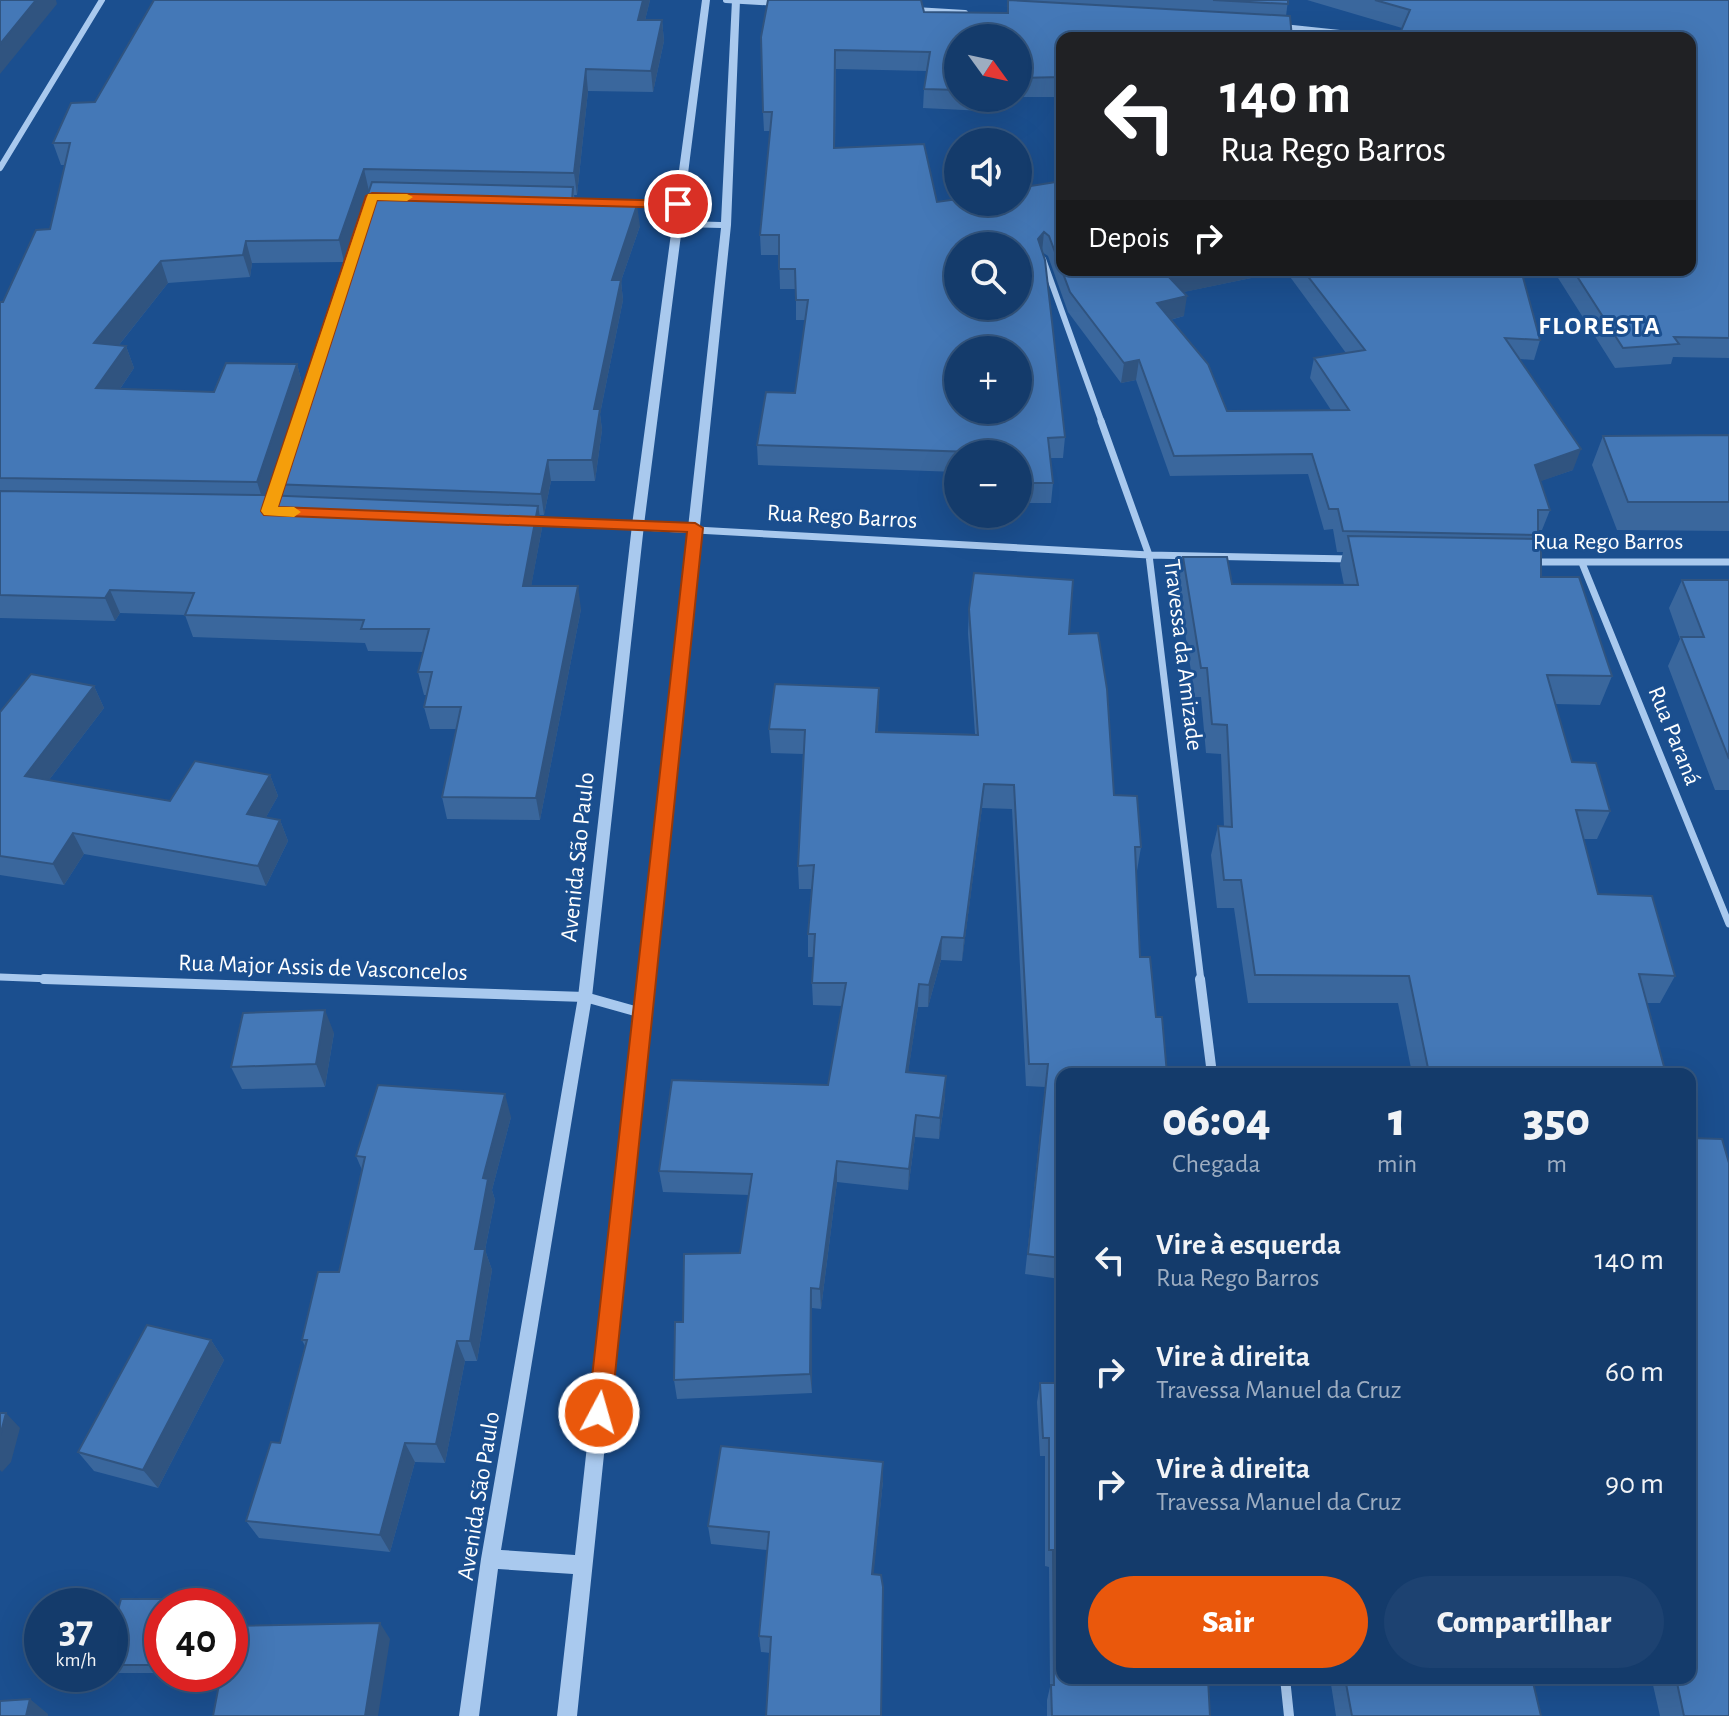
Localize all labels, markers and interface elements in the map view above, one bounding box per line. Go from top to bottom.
north arrow [944,24,1032,112]
map controls [944,24,1032,528]
icon: left [1088,64,1192,168]
text: 140 m [1220,67,1351,123]
button: sound [944,128,1032,216]
text: Rua Rego Barros [1220,132,1446,168]
pin [644,170,712,238]
icon: arrive [656,182,700,226]
icon: right [1186,216,1230,260]
text: Depois [1088,223,1170,253]
button: search [944,232,1032,320]
district label: FLORESTA [1538,313,1662,339]
button: + [944,336,1032,424]
button: − [944,440,1032,528]
street label: Rua Rego Barros [766,501,918,533]
street label: Rua Rego Barros [1533,530,1683,554]
street label: Travessa da Amizade [1159,558,1207,752]
street label: Rua Paraná [1643,683,1705,789]
street label: Avenida São Paulo [557,771,599,943]
street label: Rua Major Assis de Vasconcelos [178,951,468,985]
text: 06:04 [1162,1097,1271,1145]
text: 1 [1388,1097,1406,1145]
text: 350 [1523,1097,1590,1145]
text: Chegada [1172,1151,1261,1177]
text: min [1377,1151,1417,1177]
text: m [1546,1151,1567,1177]
text: Vire à esquerda [1156,1230,1341,1260]
icon: left [1088,1238,1132,1282]
text: 140 m [1594,1245,1664,1275]
text: Rua Rego Barros [1156,1265,1319,1291]
text: Vire à direita [1156,1342,1310,1372]
icon: right [1088,1350,1132,1394]
text: 60 m [1605,1357,1664,1387]
position arrow [557,1371,641,1455]
text: Travessa Manuel da Cruz [1156,1377,1402,1403]
street label: Avenida São Paulo [454,1410,504,1582]
text: Vire à direita [1156,1454,1310,1484]
icon: right [1088,1462,1132,1506]
text: 90 m [1605,1469,1664,1499]
text: Travessa Manuel da Cruz [1156,1489,1402,1515]
button: Sair [1088,1576,1368,1668]
button: Compartilhar [1384,1576,1664,1668]
speed limit sign: 40 [144,1588,248,1692]
text: 37 [59,1610,93,1650]
text: km/h [55,1650,97,1670]

